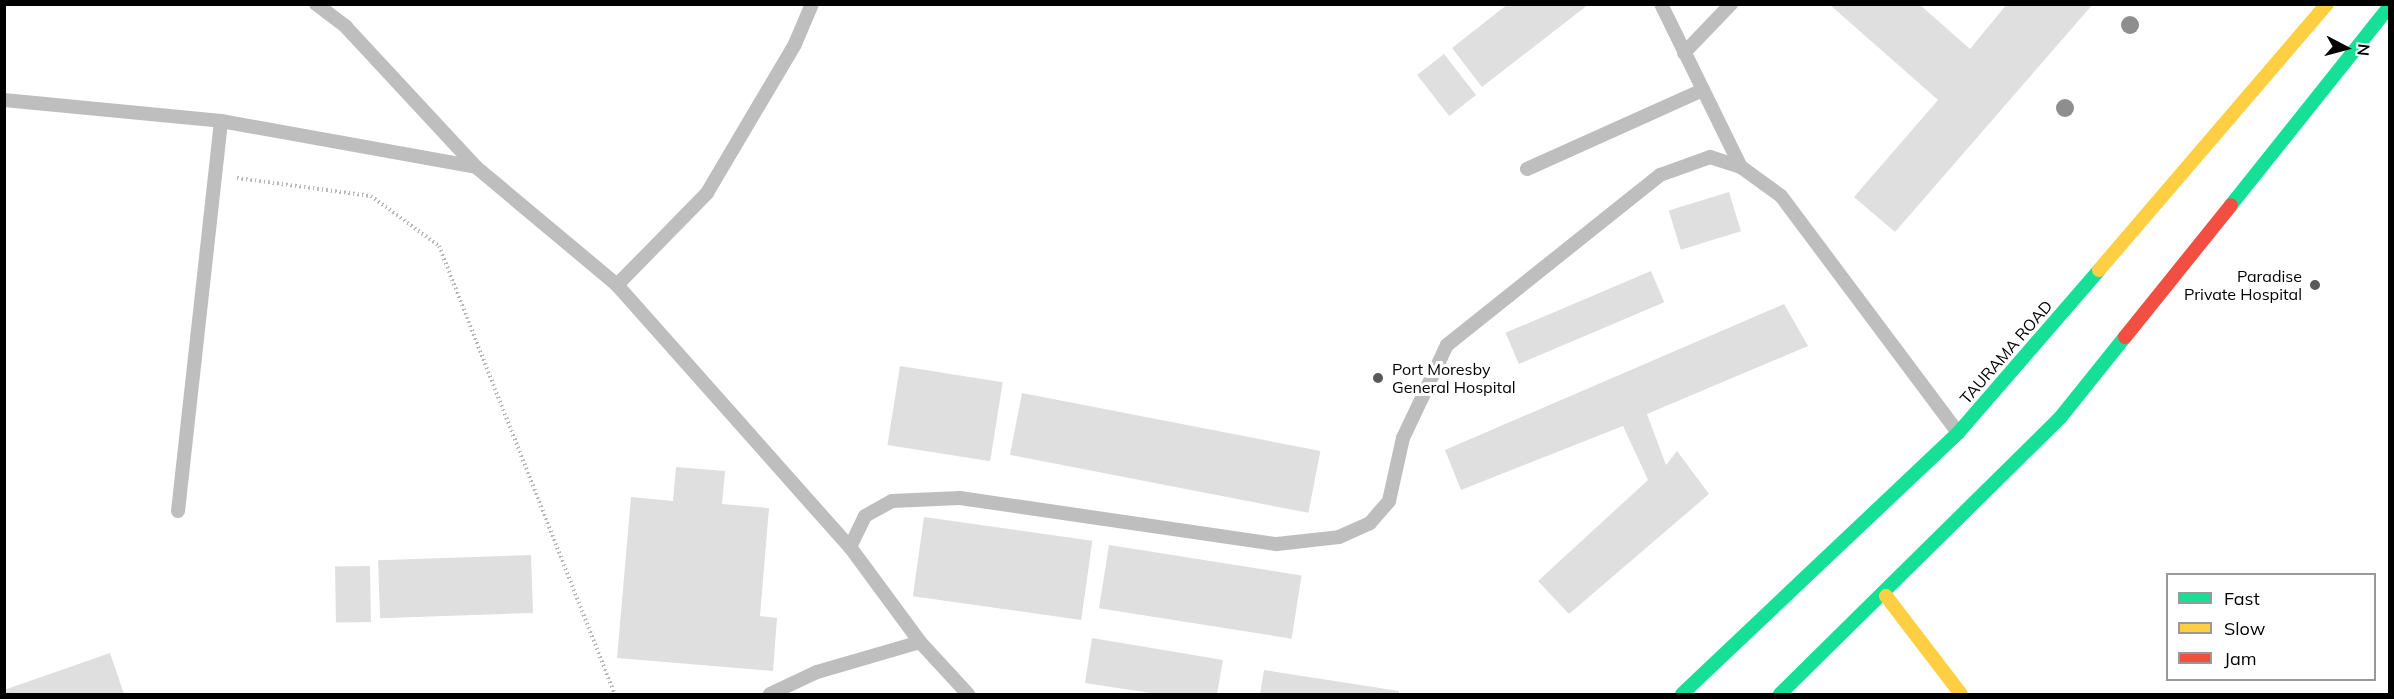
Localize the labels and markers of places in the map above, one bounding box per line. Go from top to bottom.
place label: Paradise Private Hospital [2184,266,2302,304]
marker: Paradise Private Hospital [2306,276,2324,294]
place label: Port Moresby General Hospital [1392,359,1516,397]
marker: Port Moresby General Hospital [1369,369,1387,387]

